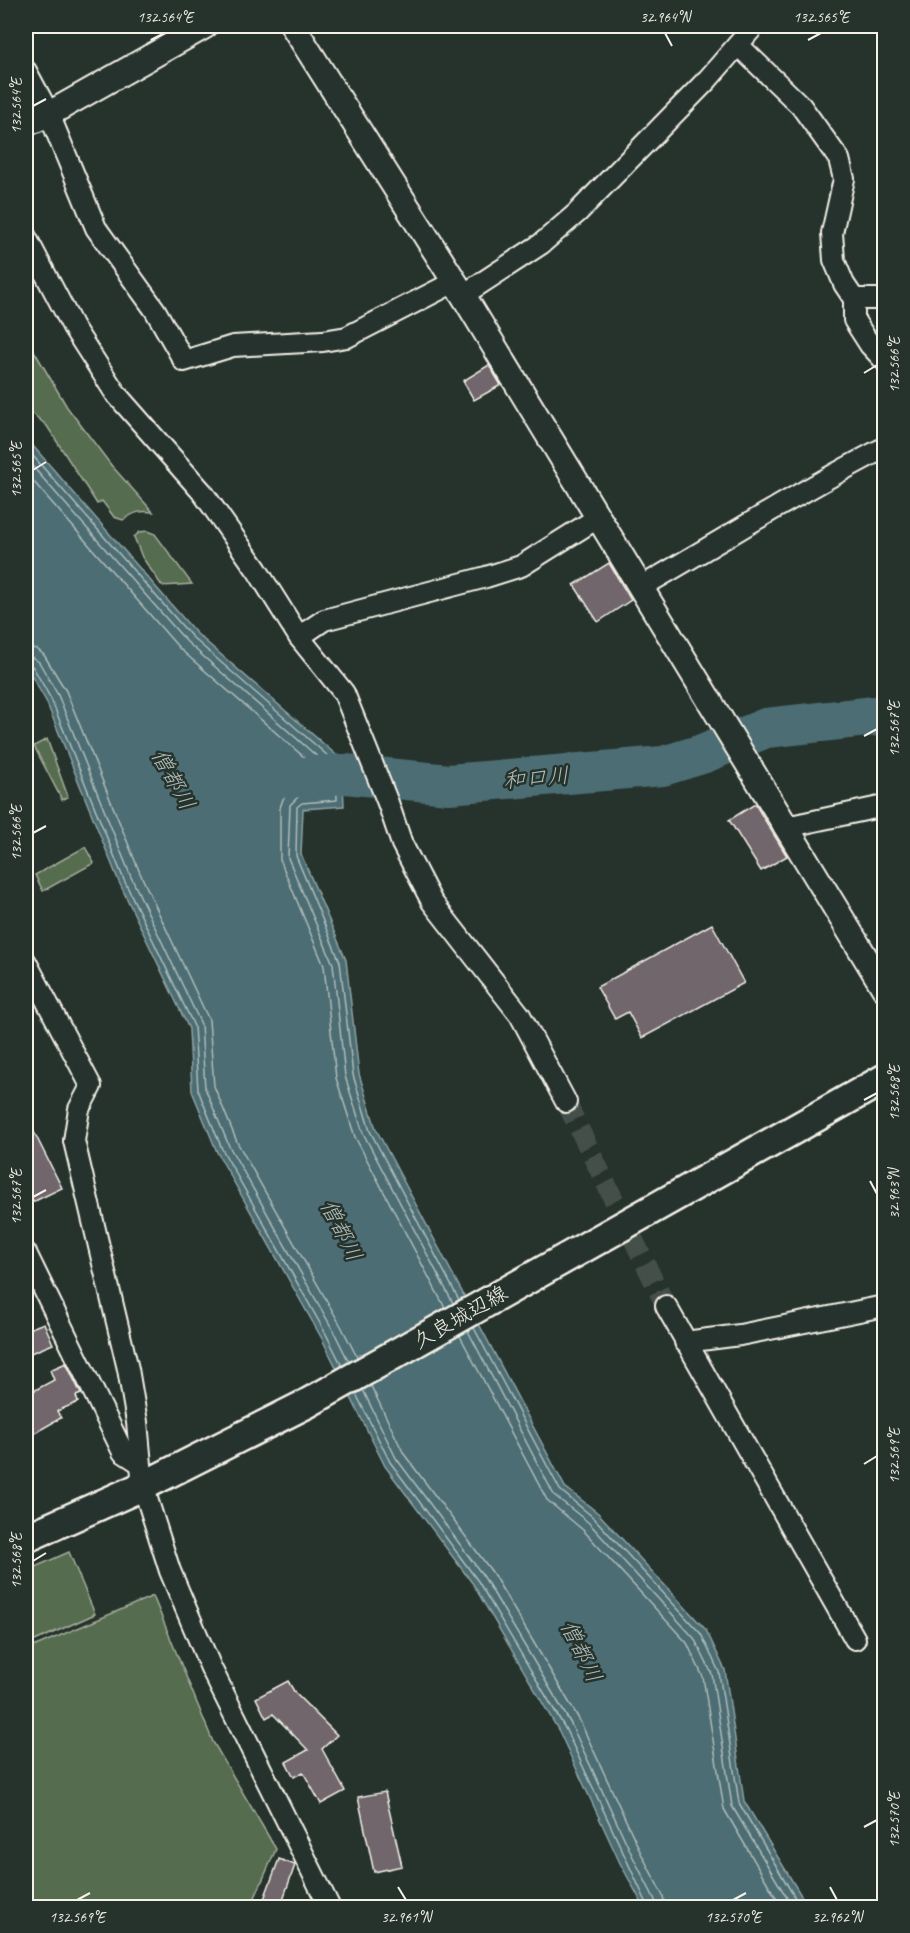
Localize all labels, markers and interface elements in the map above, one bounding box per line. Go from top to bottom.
text: 132.564°E [137,8,195,27]
text: 32.964°N [640,8,693,27]
text: 132.565°E [793,8,851,27]
text: 132.564°E [7,76,26,134]
text: 132.566°E [885,335,904,393]
text: 132.565°E [7,440,26,498]
text: 132.567°E [885,699,904,757]
water label: 僧都川 [145,744,201,815]
water label: 和口川 [502,761,570,795]
text: 132.566°E [7,803,26,861]
text: 132.568°E [885,1063,904,1121]
text: 32.963°N [885,1166,904,1219]
text: 132.567°E [7,1167,26,1225]
water label: 僧都川 [314,1195,369,1266]
street label: 久良城辺線 [408,1279,512,1355]
text: 132.569°E [885,1426,904,1484]
text: 132.568°E [7,1531,26,1589]
water label: 僧都川 [554,1616,608,1687]
text: 132.570°E [885,1790,904,1848]
text: 132.569°E [49,1908,107,1927]
text: 32.961°N [381,1908,434,1927]
text: 132.570°E [705,1908,763,1927]
text: 32.962°N [812,1908,865,1927]

